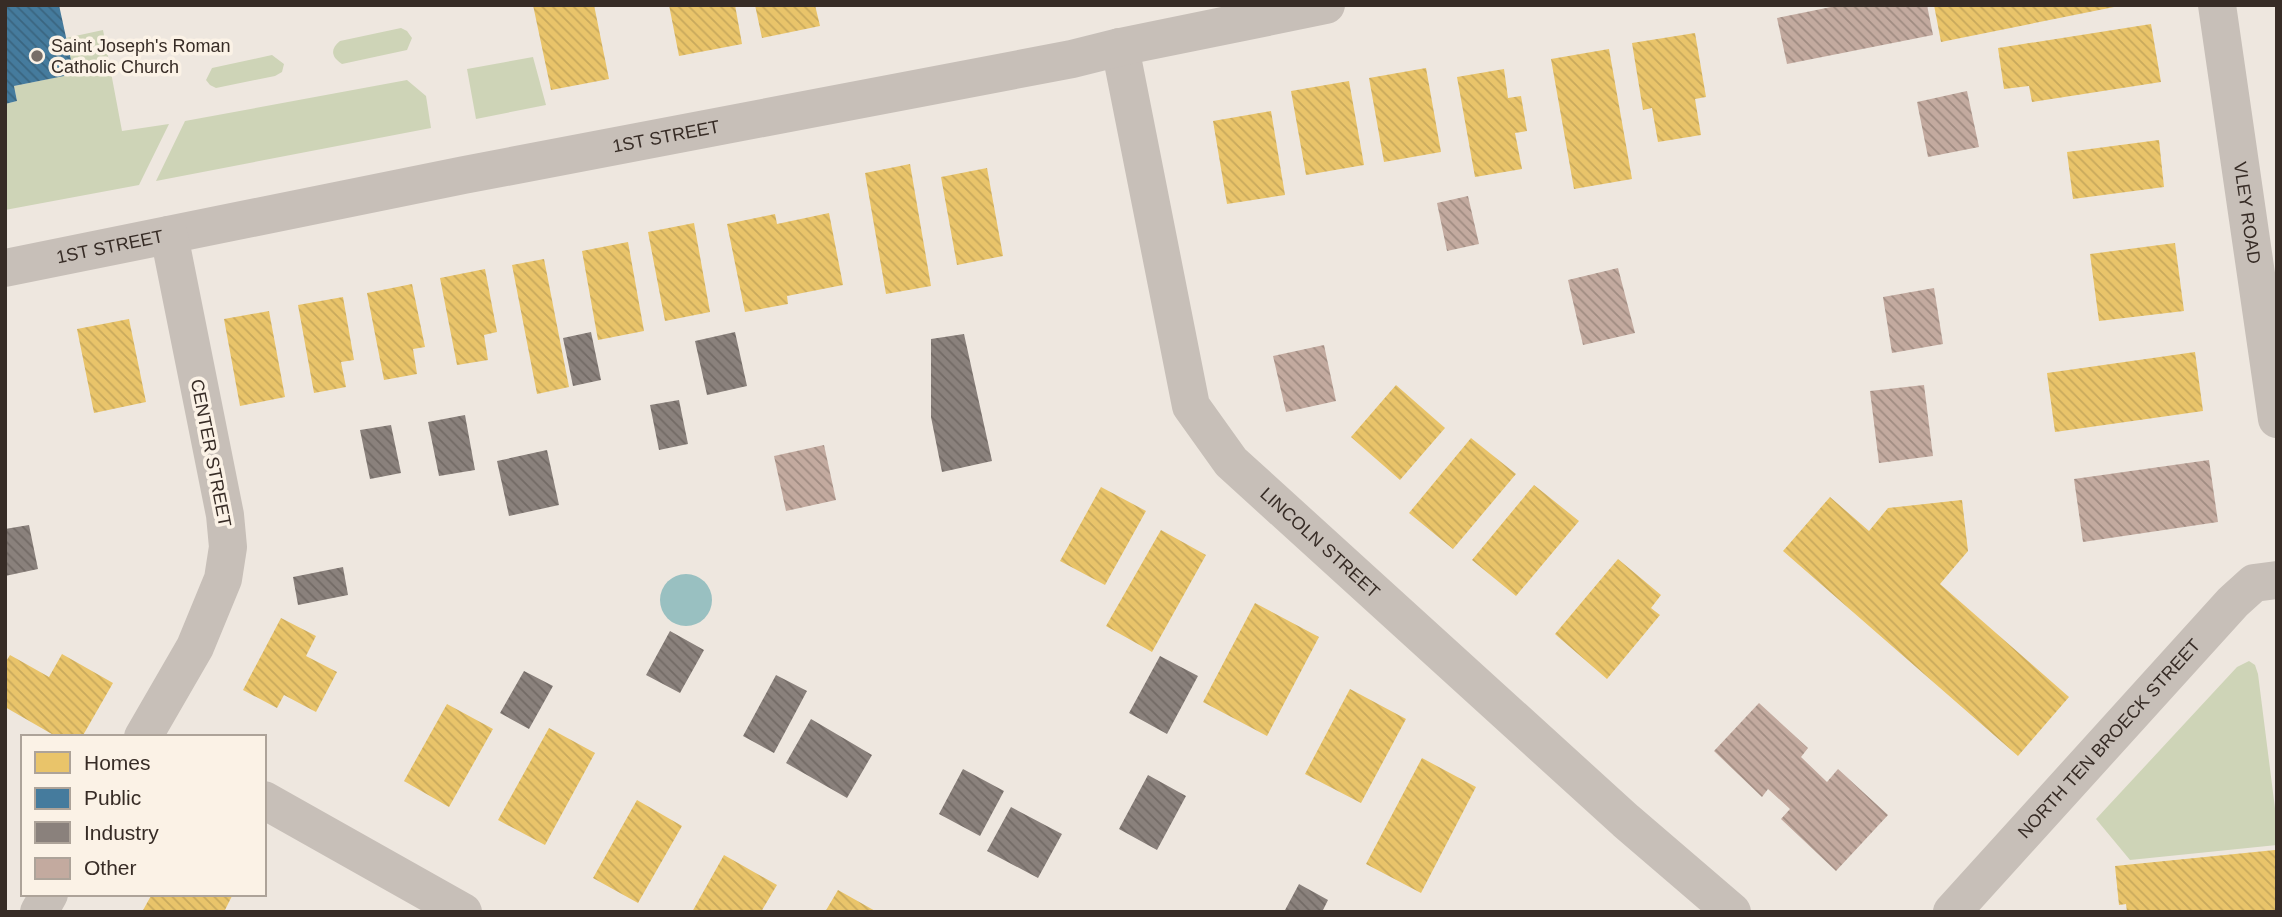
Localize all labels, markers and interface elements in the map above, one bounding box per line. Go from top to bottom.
place label: Saint Joseph's Roman Catholic Church [51,36,231,77]
marker: Saint Joseph's Roman Catholic Church [29,48,45,64]
street label: 1ST STREET [611,116,721,156]
street label: VLEY ROAD [2230,161,2264,265]
street label: 1ST STREET [55,226,165,267]
street label: CENTER STREET [187,377,235,529]
street label: LINCOLN STREET [1256,484,1384,602]
street label: NORTH TEN BROECK STREET [2014,635,2204,842]
legend [21,735,266,896]
text: Homes [84,751,151,774]
text: Public [84,786,141,809]
text: Industry [84,821,159,844]
text: Other [84,856,137,879]

